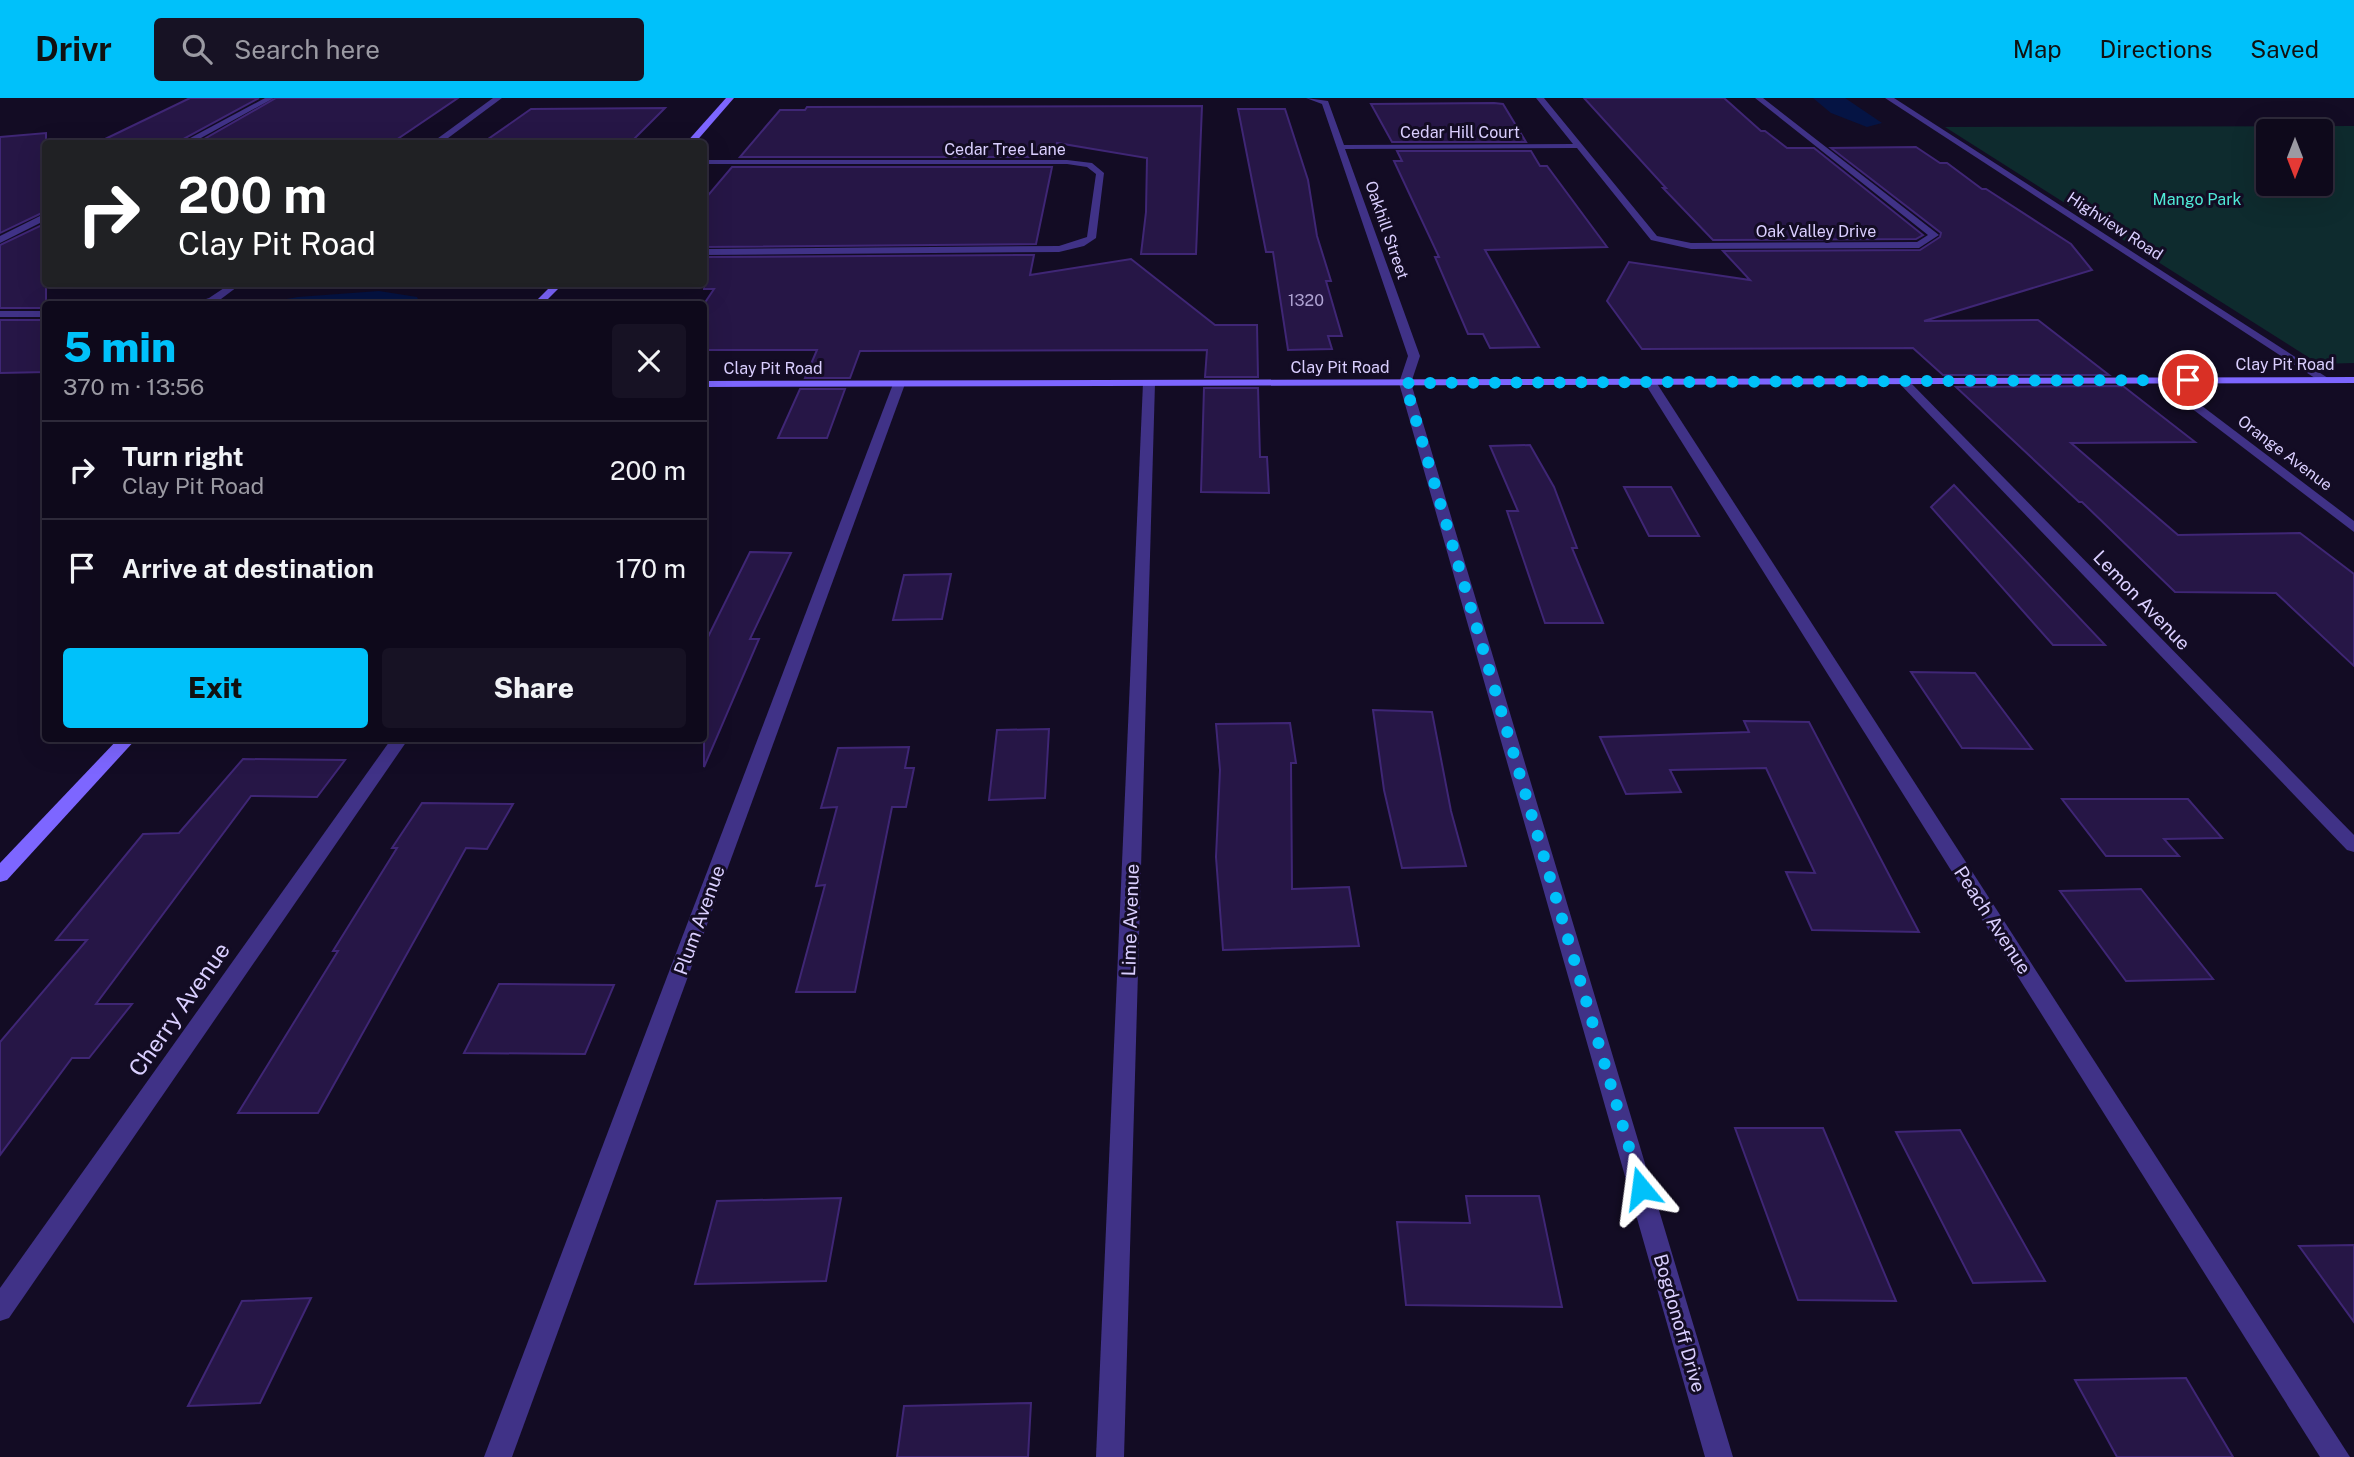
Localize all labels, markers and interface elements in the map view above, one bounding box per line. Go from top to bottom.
search box [154,18,644,81]
text: Drivr [35,30,112,68]
icon: search [178,30,216,68]
text: Search here [234,34,380,65]
text: Map [2013,35,2062,63]
text: Directions [2100,35,2212,63]
text: Saved [2250,35,2319,63]
north arrow [2256,119,2333,196]
map controls [2256,119,2333,196]
street label: Cedar Hill Court [1400,123,1520,142]
street label: Cedar Tree Lane [944,140,1066,159]
text: 200 m [178,166,327,224]
icon: right [63,168,154,259]
street label: Oakhill Street [1361,178,1413,282]
street label: Highview Road [2064,188,2166,264]
park label: Mango Park [2153,190,2241,209]
street label: Oak Valley Drive [1756,222,1876,241]
text: Clay Pit Road [178,225,376,262]
house number: 1320 [1288,291,1324,310]
text: 5 min [63,322,176,371]
button: close [612,324,686,398]
pin [2158,350,2218,410]
street label: Clay Pit Road [2236,355,2334,374]
street label: Clay Pit Road [1291,358,1389,377]
street label: Clay Pit Road [724,359,822,378]
icon: arrive [2169,361,2207,399]
text: 370 m · 13:56 [63,373,204,400]
street label: Orange Avenue [2234,411,2336,495]
text: Turn right [122,441,244,472]
icon: right [63,451,101,489]
text: 200 m [610,455,686,486]
text: Clay Pit Road [122,472,264,499]
street label: Lemon Avenue [2089,546,2195,654]
icon: arrive [63,549,101,587]
text: Arrive at destination [122,553,374,584]
text: 170 m [616,553,686,584]
button: Exit [63,648,368,728]
button: Share [382,648,686,728]
street label: Plum Avenue [669,862,729,978]
street label: Peach Avenue [1950,862,2036,978]
street label: Lime Avenue [1117,863,1143,977]
street label: Cherry Avenue [123,937,235,1081]
position arrow [1604,1151,1678,1225]
street label: Bogdonoff Drive [1650,1251,1710,1395]

